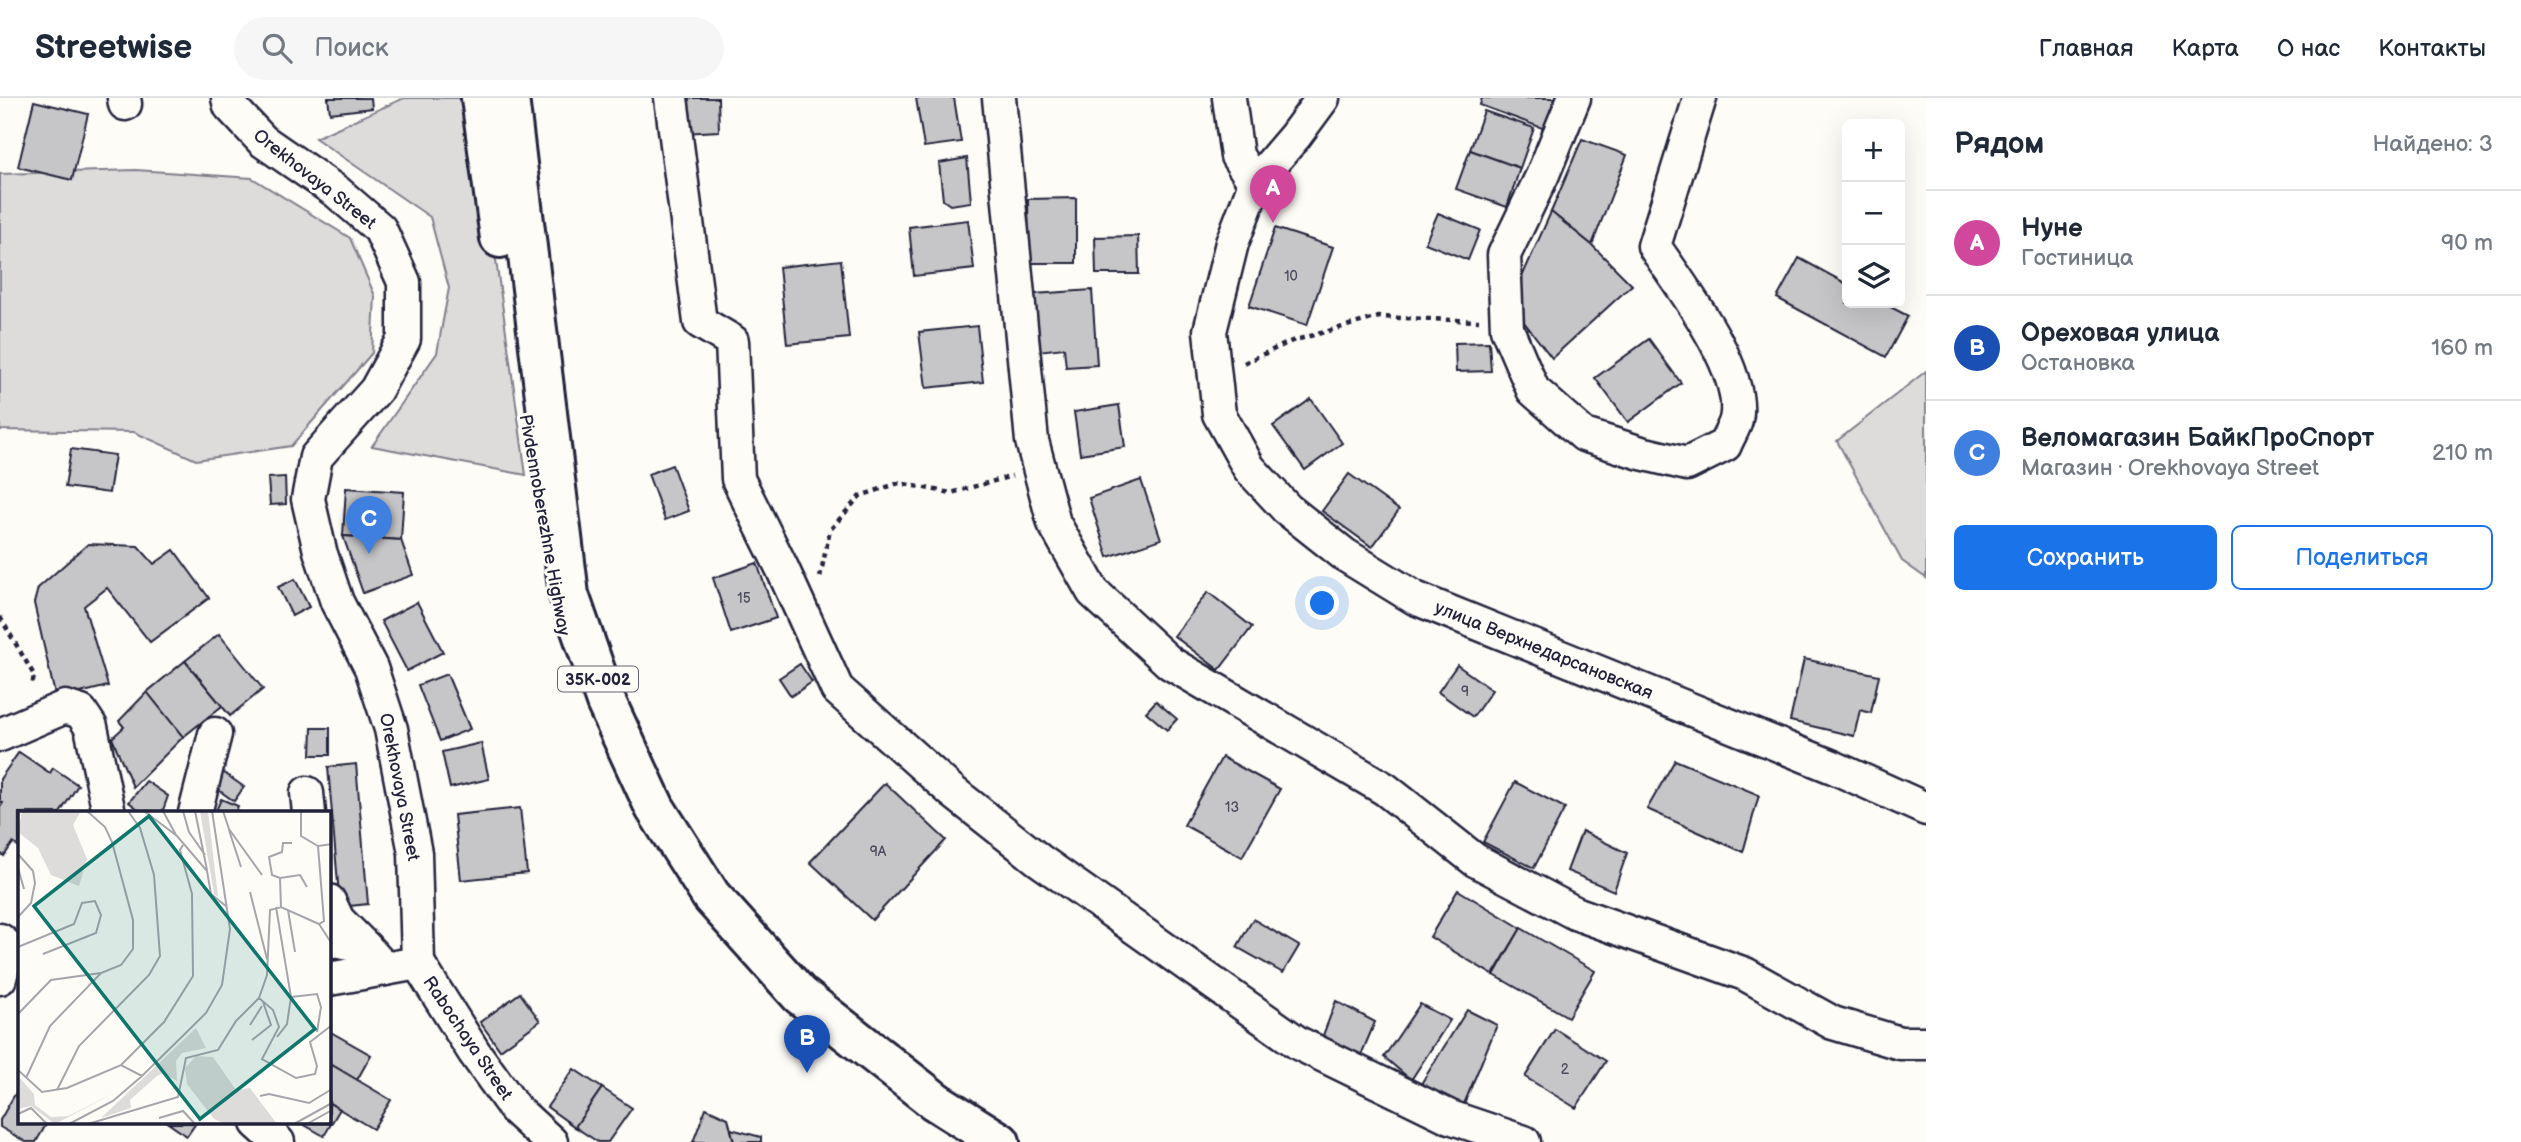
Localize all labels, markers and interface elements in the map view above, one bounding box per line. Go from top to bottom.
search box [234,17,724,80]
text: Streetwise [35,28,192,68]
icon: search [258,29,296,67]
text: Поиск [314,33,388,64]
text: Главная [2039,34,2133,63]
text: Карта [2171,34,2239,63]
text: О нас [2277,34,2340,63]
text: Контакты [2378,34,2486,63]
map controls [1842,119,1905,308]
button: + [1842,119,1905,182]
street label: Orekhovaya Street [249,125,381,234]
text: Рядом [1954,126,2044,162]
text: Найдено: 3 [2372,130,2493,158]
pin: A [1250,165,1296,223]
button: − [1842,182,1905,245]
text: Нуне [2021,213,2083,244]
text: A [1970,229,1984,257]
text: 90 m [2441,229,2493,257]
text: Гостиница [2021,244,2134,272]
button: layers [1842,245,1905,308]
house number: 10 [1284,268,1298,285]
text: Ореховая улица [2021,318,2219,349]
text: B [1969,334,1985,362]
text: 160 m [2431,334,2493,362]
text: Остановка [2021,349,2135,377]
street label: Pivdennoberezhne Highway [515,413,574,638]
text: Веломагазин БайкПроСпорт [2021,423,2374,454]
text: C [1969,439,1985,467]
text: 210 m [2432,439,2493,467]
text: Магазин · Orekhovaya Street [2021,454,2319,482]
pin: C [346,496,392,554]
button: Сохранить [1954,525,2217,590]
button: Поделиться [2231,525,2493,590]
your location [1305,586,1339,620]
house number: 15 [737,590,751,607]
street label: улица Верхнедарсановская [1432,597,1656,704]
road number: 35К-002 [558,666,638,692]
house number: 9 [1461,683,1469,700]
street label: Orekhovaya Street [375,712,424,863]
house number: 13 [1225,799,1239,816]
inset map [18,811,331,1124]
house number: 9А [870,843,887,860]
street label: Rabochaya Street [418,972,517,1105]
pin: B [784,1015,830,1073]
house number: 2 [1561,1061,1570,1078]

